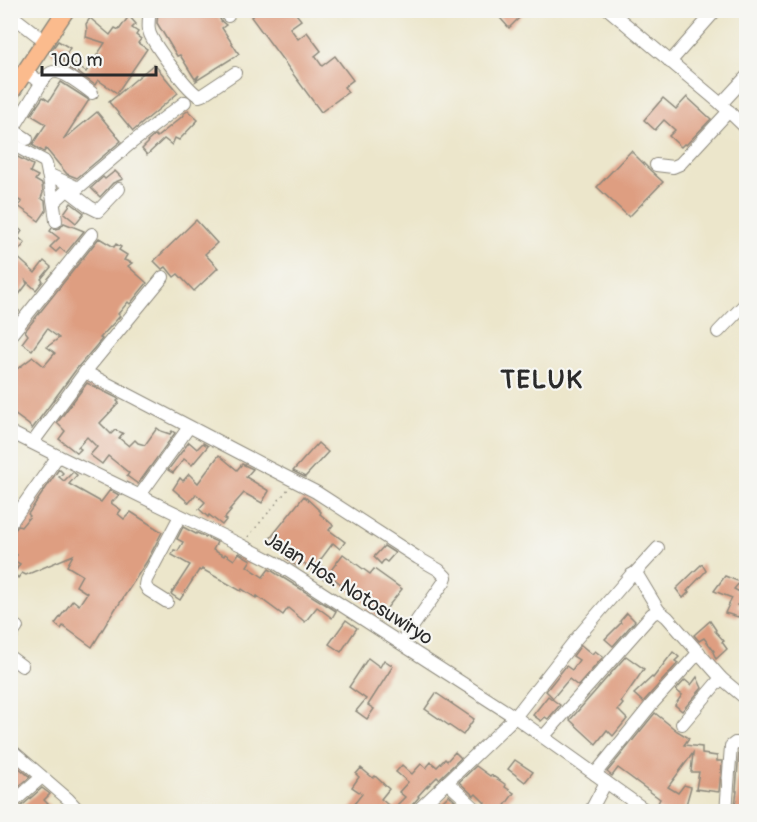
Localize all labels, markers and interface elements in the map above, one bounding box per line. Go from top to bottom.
scale bar [42,39,156,77]
text: 100 m [51,49,103,72]
district label: TELUK [499,364,584,396]
street label: Jalan Hos. Notosuwiryo [260,526,438,651]

